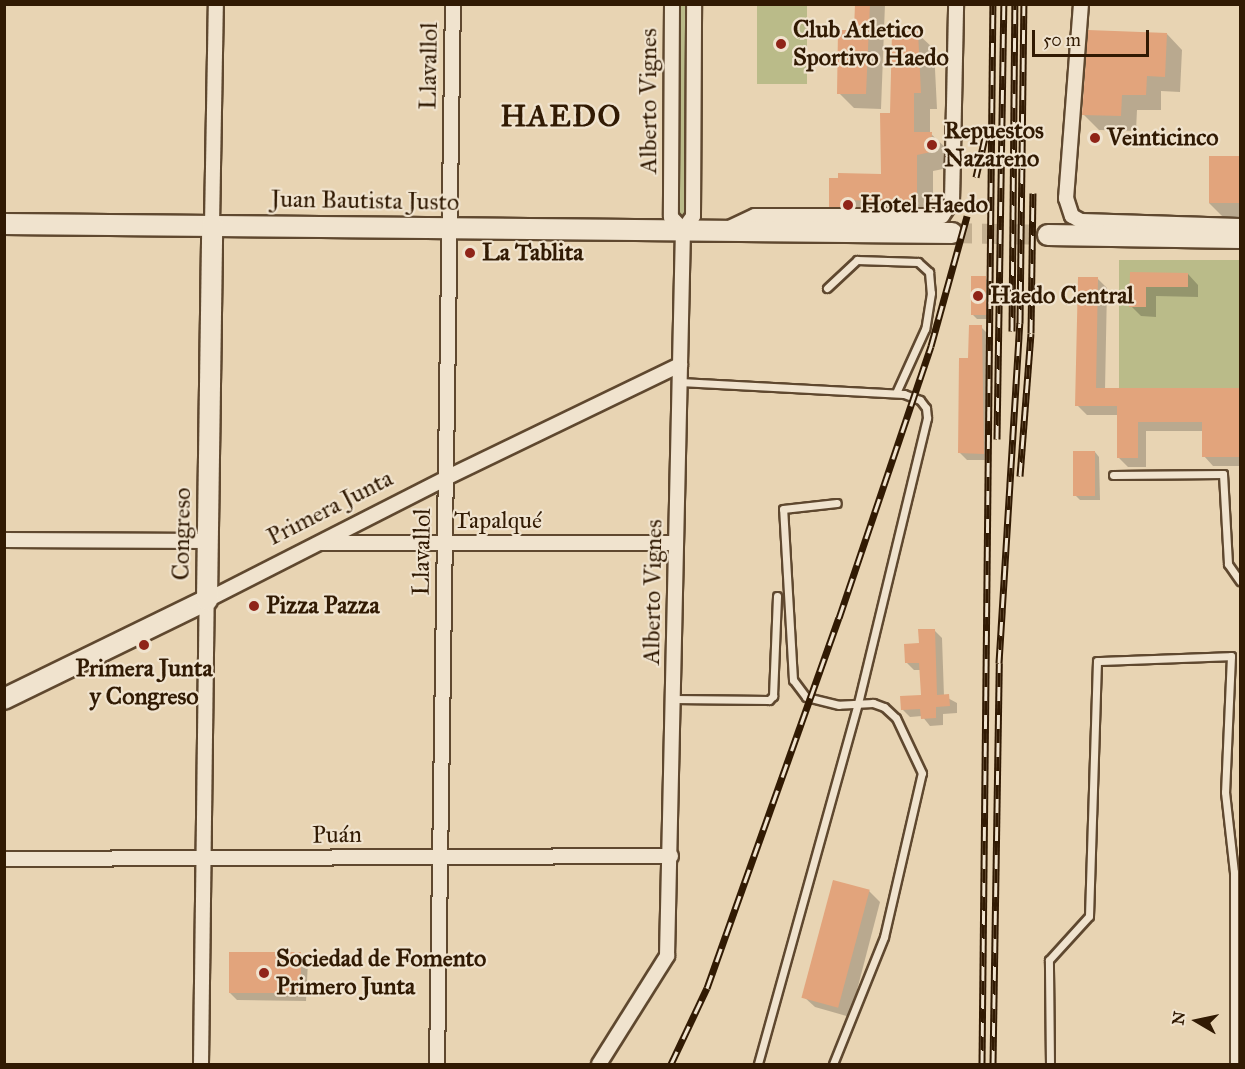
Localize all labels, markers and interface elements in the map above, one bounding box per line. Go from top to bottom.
place label: Club Atletico Sportivo Haedo [793,16,949,72]
scale bar [1035,18,1152,56]
street label: Llavallol [414,22,444,110]
street label: Alberto Vignes [635,28,663,174]
text: 50 m [1043,29,1081,51]
marker: Club Atletico Sportivo Haedo [774,37,788,51]
district label: HAEDO [500,98,622,134]
place label: Repuestos Nazareno [944,117,1044,173]
place label: Veinticinco [1107,124,1219,152]
marker: Veinticinco [1088,131,1102,145]
marker: Repuestos Nazareno [925,138,939,152]
street label: Juan Bautista Justo [271,185,459,217]
place label: Hotel Haedo [860,191,988,219]
marker: Hotel Haedo [841,198,855,212]
place label: La Tablita [482,239,583,267]
marker: La Tablita [463,246,477,260]
place label: Haedo Central [990,282,1134,310]
marker: Haedo Central [971,289,985,303]
street label: Primera Junta [262,464,398,552]
street label: Congreso [167,487,197,581]
street label: Tapalqué [454,507,542,535]
street label: Llavallol [407,508,437,596]
street label: Alberto Vignes [637,519,669,665]
place label: Pizza Pazza [266,592,380,620]
marker: Pizza Pazza [247,599,261,613]
marker: Primera Junta y Congreso [137,638,151,652]
place label: Primera Junta y Congreso [75,655,213,711]
street label: Puán [312,820,362,850]
place label: Sociedad de Fomento Primero Junta [276,945,486,1001]
marker: Sociedad de Fomento Primero Junta [257,966,271,980]
north arrow [1167,991,1227,1051]
text: N [1168,1010,1189,1026]

